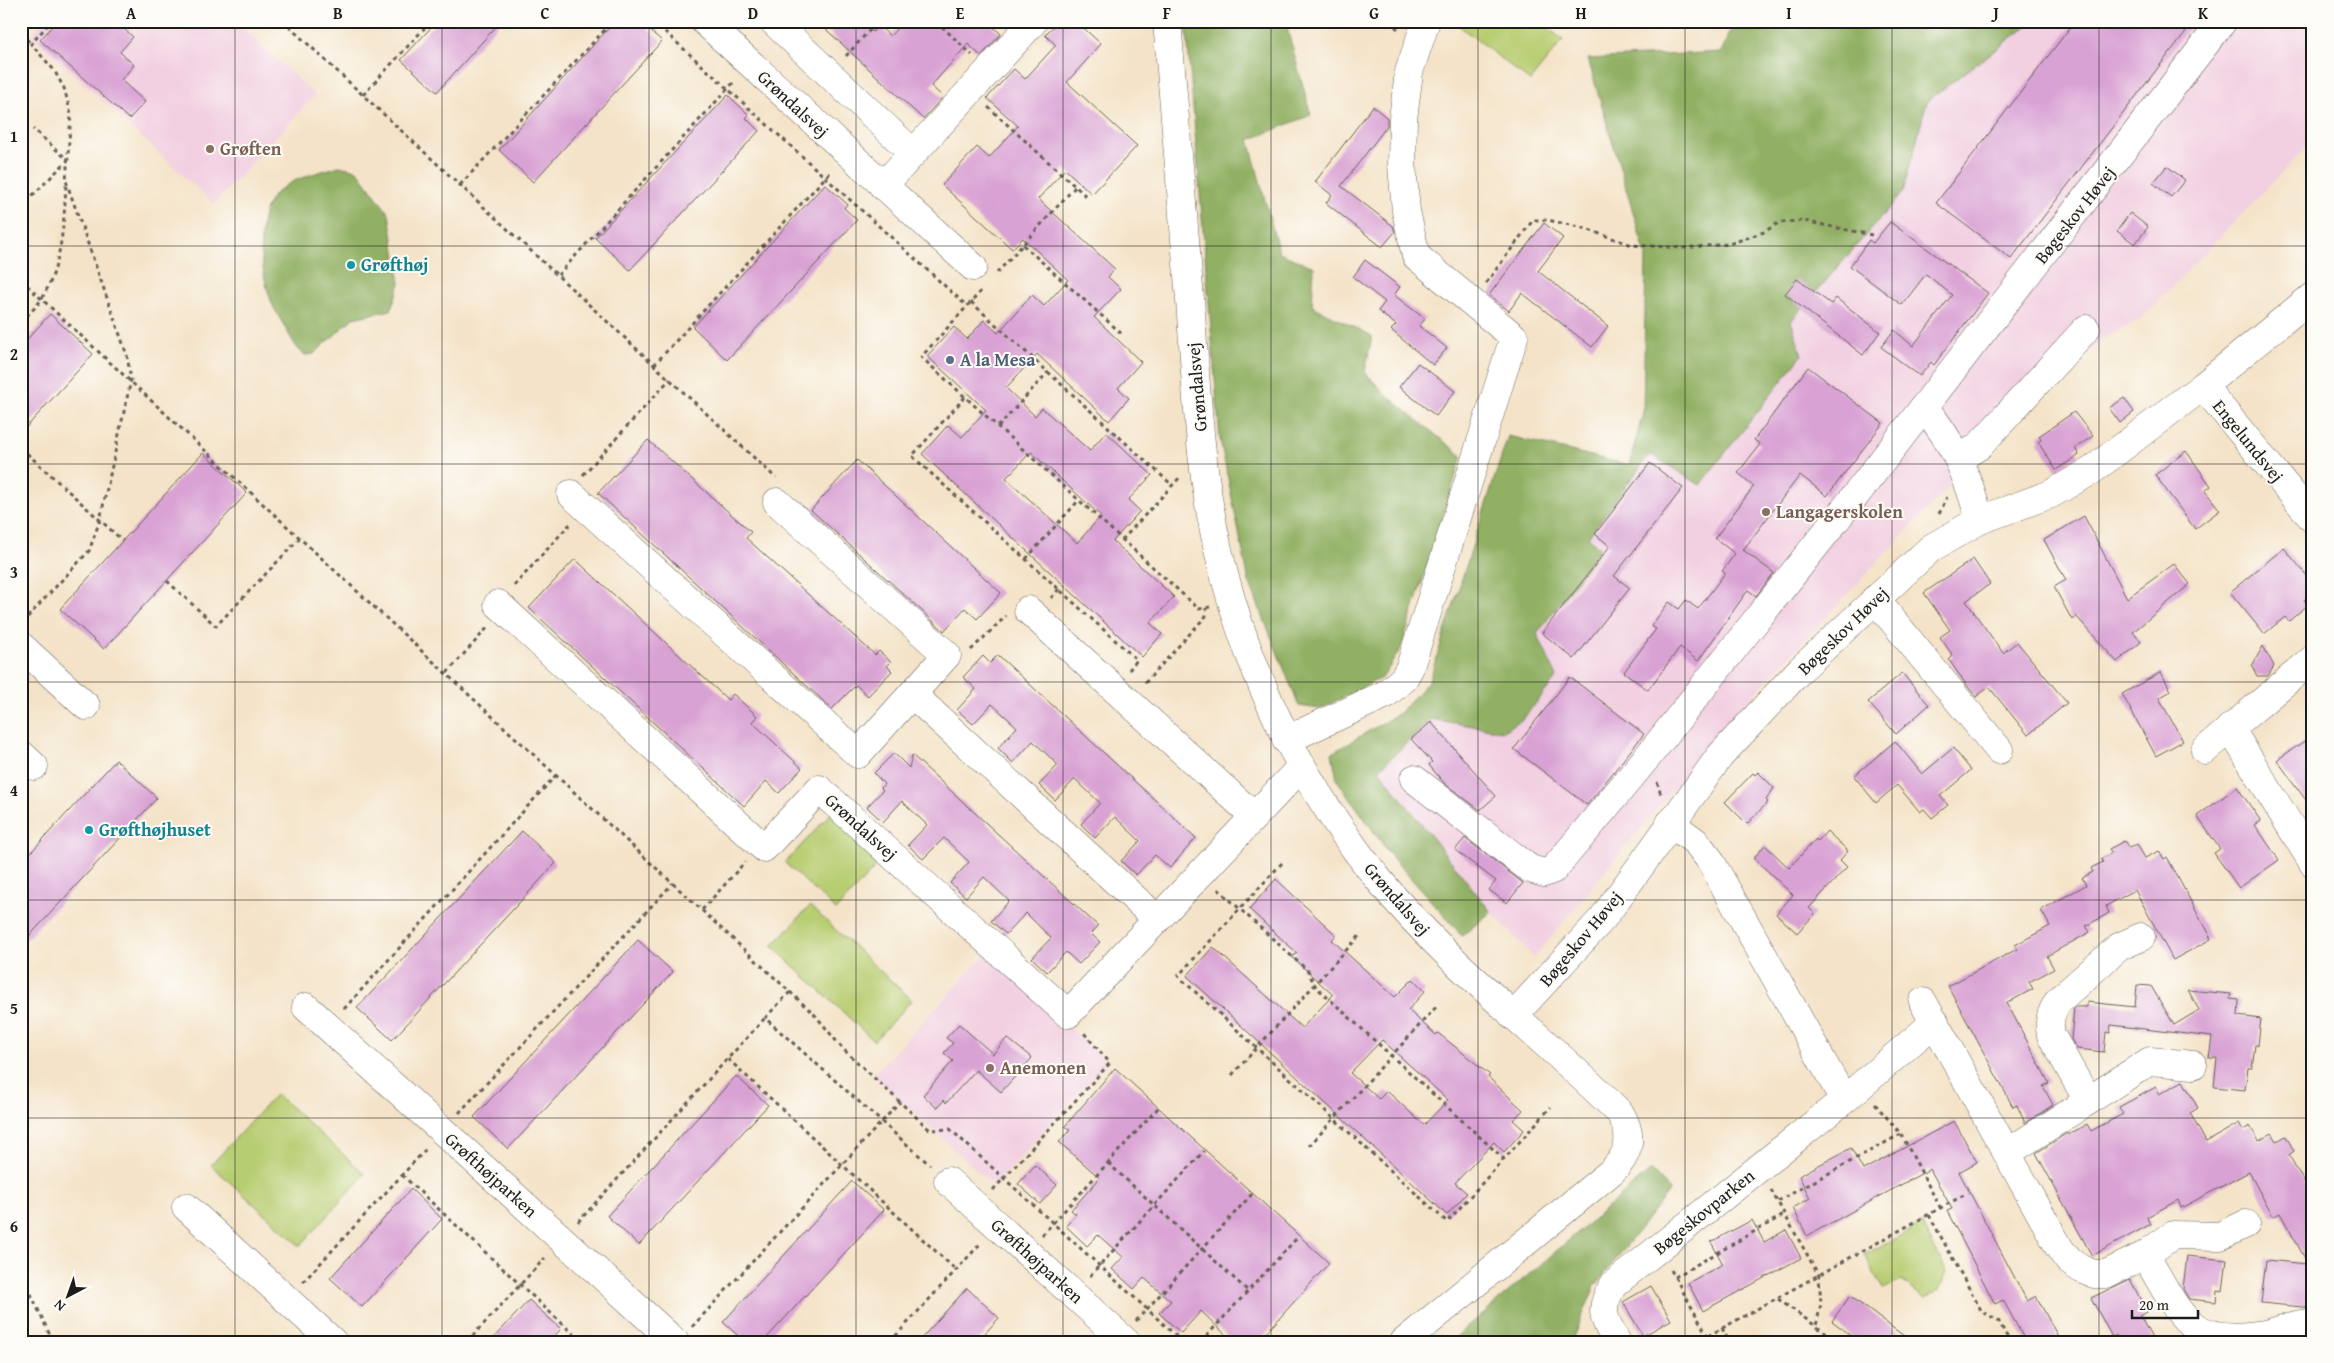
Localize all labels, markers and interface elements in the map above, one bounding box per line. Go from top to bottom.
text: A [126,1,137,25]
text: B [333,1,343,25]
text: C [540,1,550,25]
text: D [748,1,758,25]
text: E [956,1,965,25]
text: F [1163,1,1171,25]
text: G [1369,1,1379,25]
text: H [1575,1,1587,25]
text: I [1786,1,1792,25]
text: J [1990,1,1999,25]
text: K [2198,1,2209,25]
street label: Grøndalsvej [751,63,835,144]
text: 1 [10,124,18,148]
place label: Grøften [220,135,282,162]
marker: Grøften [204,143,216,155]
street label: Bøgeskov Høvej [2028,160,2121,269]
place label: Grøfthøj [361,251,428,278]
marker: Grøfthøj [345,259,357,271]
street label: Grøndalsvej [1179,341,1214,433]
text: 2 [10,342,18,366]
place label: A la Mesa [960,346,1036,373]
marker: A la Mesa [944,354,956,366]
street label: Engelundsvej [2206,393,2290,488]
place label: Langagerskolen [1776,498,1903,525]
marker: Langagerskolen [1760,506,1772,518]
text: 3 [10,560,18,584]
street label: Bøgeskov Høvej [1791,580,1894,681]
text: 4 [10,778,18,802]
street label: Grøndalsvej [819,787,904,867]
place label: Grøfthøjhuset [99,816,211,843]
marker: Grøfthøjhuset [83,824,95,836]
street label: Grøndalsvej [1358,856,1437,941]
street label: Bøgeskov Høvej [1533,885,1629,992]
text: 5 [10,996,18,1020]
place label: Anemonen [1000,1054,1086,1081]
marker: Anemonen [984,1062,996,1074]
street label: Grøfthøjparken [439,1126,544,1224]
street label: Bøgeskovparken [1647,1162,1760,1261]
street label: Grøfthøjparken [985,1212,1090,1310]
text: 6 [10,1214,18,1238]
north arrow [42,1270,92,1320]
scale bar [2132,1288,2198,1320]
text: 20 m [2139,1294,2170,1315]
text: N [49,1295,70,1316]

